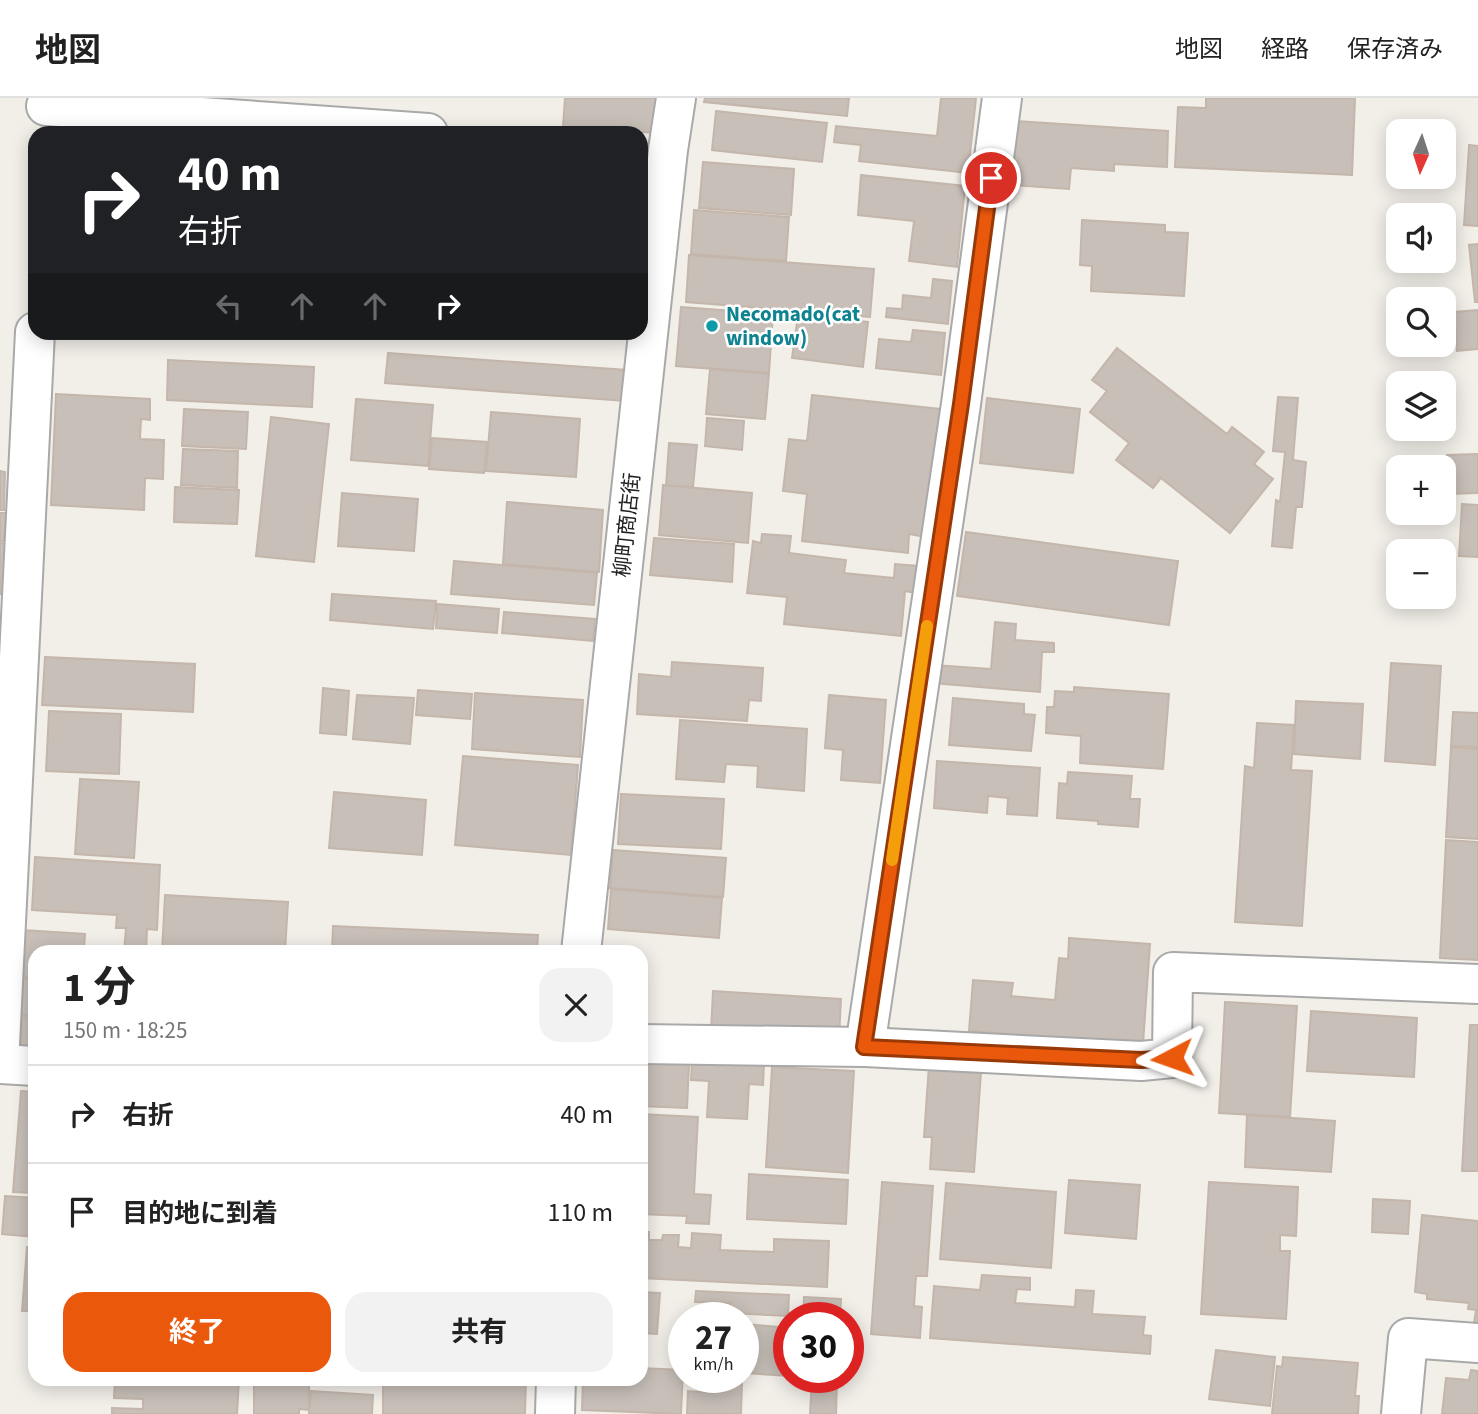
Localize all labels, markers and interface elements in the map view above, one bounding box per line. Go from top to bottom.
text: 地図 [35,27,101,74]
text: 地図 [1175,32,1223,67]
text: 経路 [1261,32,1309,67]
text: 保存済み [1347,32,1443,67]
north arrow [1386,119,1456,189]
map controls [1386,119,1456,609]
text: 40 m [178,140,282,210]
pin [961,148,1021,208]
icon: right [63,154,154,245]
icon: arrive [972,159,1010,197]
button: sound [1386,203,1456,273]
text: 右折 [178,209,242,255]
icon: left [210,287,248,325]
icon: ahead [283,287,321,325]
icon: ahead [356,287,394,325]
icon: right [429,287,467,325]
button: search [1386,287,1456,357]
place label: Necomado(cat window) [726,299,860,353]
marker: Necomado(cat window) [704,318,720,334]
button: layers [1386,371,1456,441]
button: + [1386,455,1456,525]
street label: 柳町商店街 [607,471,647,579]
button: − [1386,539,1456,609]
text: 1 分 [63,958,136,1018]
button: close [539,968,613,1042]
text: 150 m · 18:25 [63,1014,187,1047]
position arrow [1135,1021,1209,1095]
icon: right [63,1095,101,1133]
text: 40 m [560,1096,613,1133]
text: 右折 [122,1097,174,1134]
icon: arrive [63,1193,101,1231]
text: 110 m [547,1194,613,1231]
text: 目的地に到着 [122,1195,278,1232]
button: 終了 [63,1292,331,1372]
button: 共有 [345,1292,613,1372]
speed limit sign: 30 [773,1302,864,1393]
text: 27 [695,1313,732,1363]
text: km/h [694,1352,733,1377]

